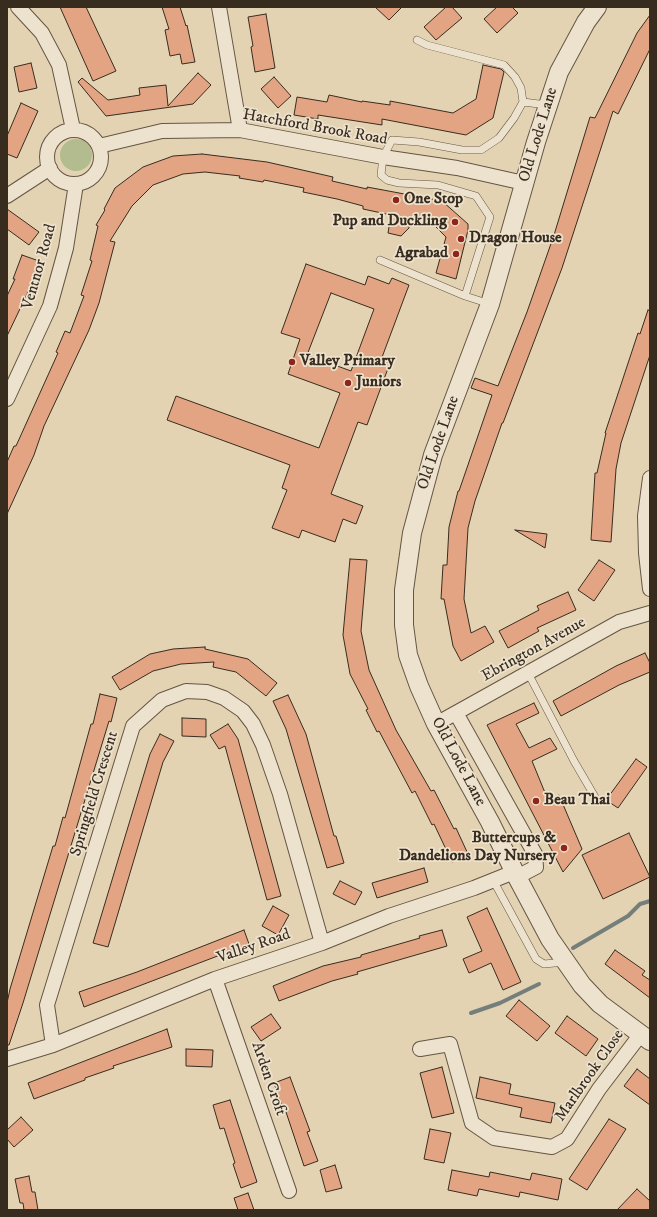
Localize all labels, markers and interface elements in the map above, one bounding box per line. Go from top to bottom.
street label: Old Lode Lane [515,85,563,185]
street label: Hatchford Brook Road [241,106,389,150]
place label: One Stop [404,190,463,210]
marker: One Stop [391,195,401,205]
place label: Pup and Duckling [332,212,447,232]
marker: Pup and Duckling [450,217,460,227]
street label: Ventnor Road [19,222,61,312]
place label: Dragon House [469,229,562,249]
marker: Dragon House [456,234,466,244]
place label: Agrabad [395,244,448,264]
marker: Agrabad [451,249,461,259]
place label: Valley Primary [300,352,395,372]
marker: Valley Primary [287,357,297,367]
place label: Juniors [356,373,401,393]
marker: Juniors [343,378,353,388]
street label: Old Lode Lane [414,394,464,492]
street label: Ebrington Avenue [479,614,589,686]
street label: Old Lode Lane [427,714,489,810]
street label: Springfield Crescent [67,729,123,859]
place label: Beau Thai [544,791,610,811]
marker: Beau Thai [531,796,541,806]
place label: Buttercups & Dandelions Day Nursery [399,829,556,867]
marker: Buttercups & Dandelions Day Nursery [559,843,569,853]
street label: Valley Road [215,926,293,968]
street label: Marlbrook Close [551,1026,629,1126]
street label: Arden Croft [246,1039,290,1119]

